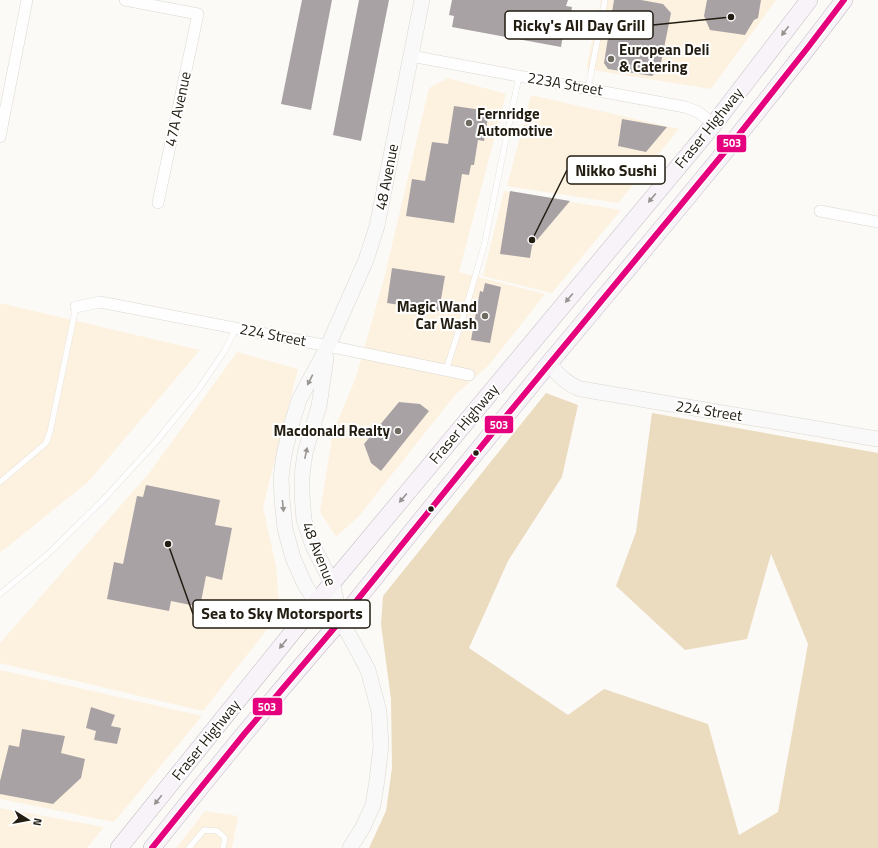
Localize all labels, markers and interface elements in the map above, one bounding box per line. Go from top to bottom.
callout: Ricky's All Day Grill [505,11,653,39]
text: Ricky's All Day Grill [513,13,645,37]
one-way arrow [781,26,789,36]
place label: European Deli & Catering [619,38,709,78]
marker: European Deli & Catering [606,54,616,64]
street label: 223A Street [526,66,605,102]
street label: 47A Avenue [158,69,197,148]
street label: Fraser Highway [669,82,749,173]
place label: Fernridge Automotive [477,102,553,142]
marker: Fernridge Automotive [464,118,474,128]
line badge: 503 [716,134,747,153]
text: 503 [723,135,741,151]
street label: 48 Avenue [369,142,404,212]
callout: Nikko Sushi [567,156,665,184]
text: Nikko Sushi [575,158,657,182]
one-way arrow [647,193,656,204]
one-way arrow [564,293,573,304]
place label: Magic Wand Car Wash [397,295,477,335]
marker: Magic Wand Car Wash [480,311,490,321]
street label: 224 Street [238,317,309,352]
one-way arrow [306,375,313,386]
street label: Fraser Highway [423,379,504,469]
street label: 224 Street [674,394,745,427]
line badge: 503 [484,415,514,434]
text: 503 [490,417,508,433]
place label: Macdonald Realty [274,419,390,442]
marker: Macdonald Realty [393,426,403,436]
one-way arrow [303,447,309,459]
unlabelled marker [471,448,481,458]
one-way arrow [398,493,407,503]
one-way arrow [279,500,286,512]
unlabelled marker [426,504,436,514]
street label: 48 Avenue [296,518,343,589]
callout: Sea to Sky Motorsports [193,600,370,628]
text: Sea to Sky Motorsports [201,601,363,625]
one-way arrow [279,638,288,649]
street label: Fraser Highway [166,694,246,785]
line badge: 503 [252,697,283,716]
text: 503 [258,699,276,715]
one-way arrow [153,794,162,805]
north arrow [8,800,48,840]
text: N [29,817,46,827]

